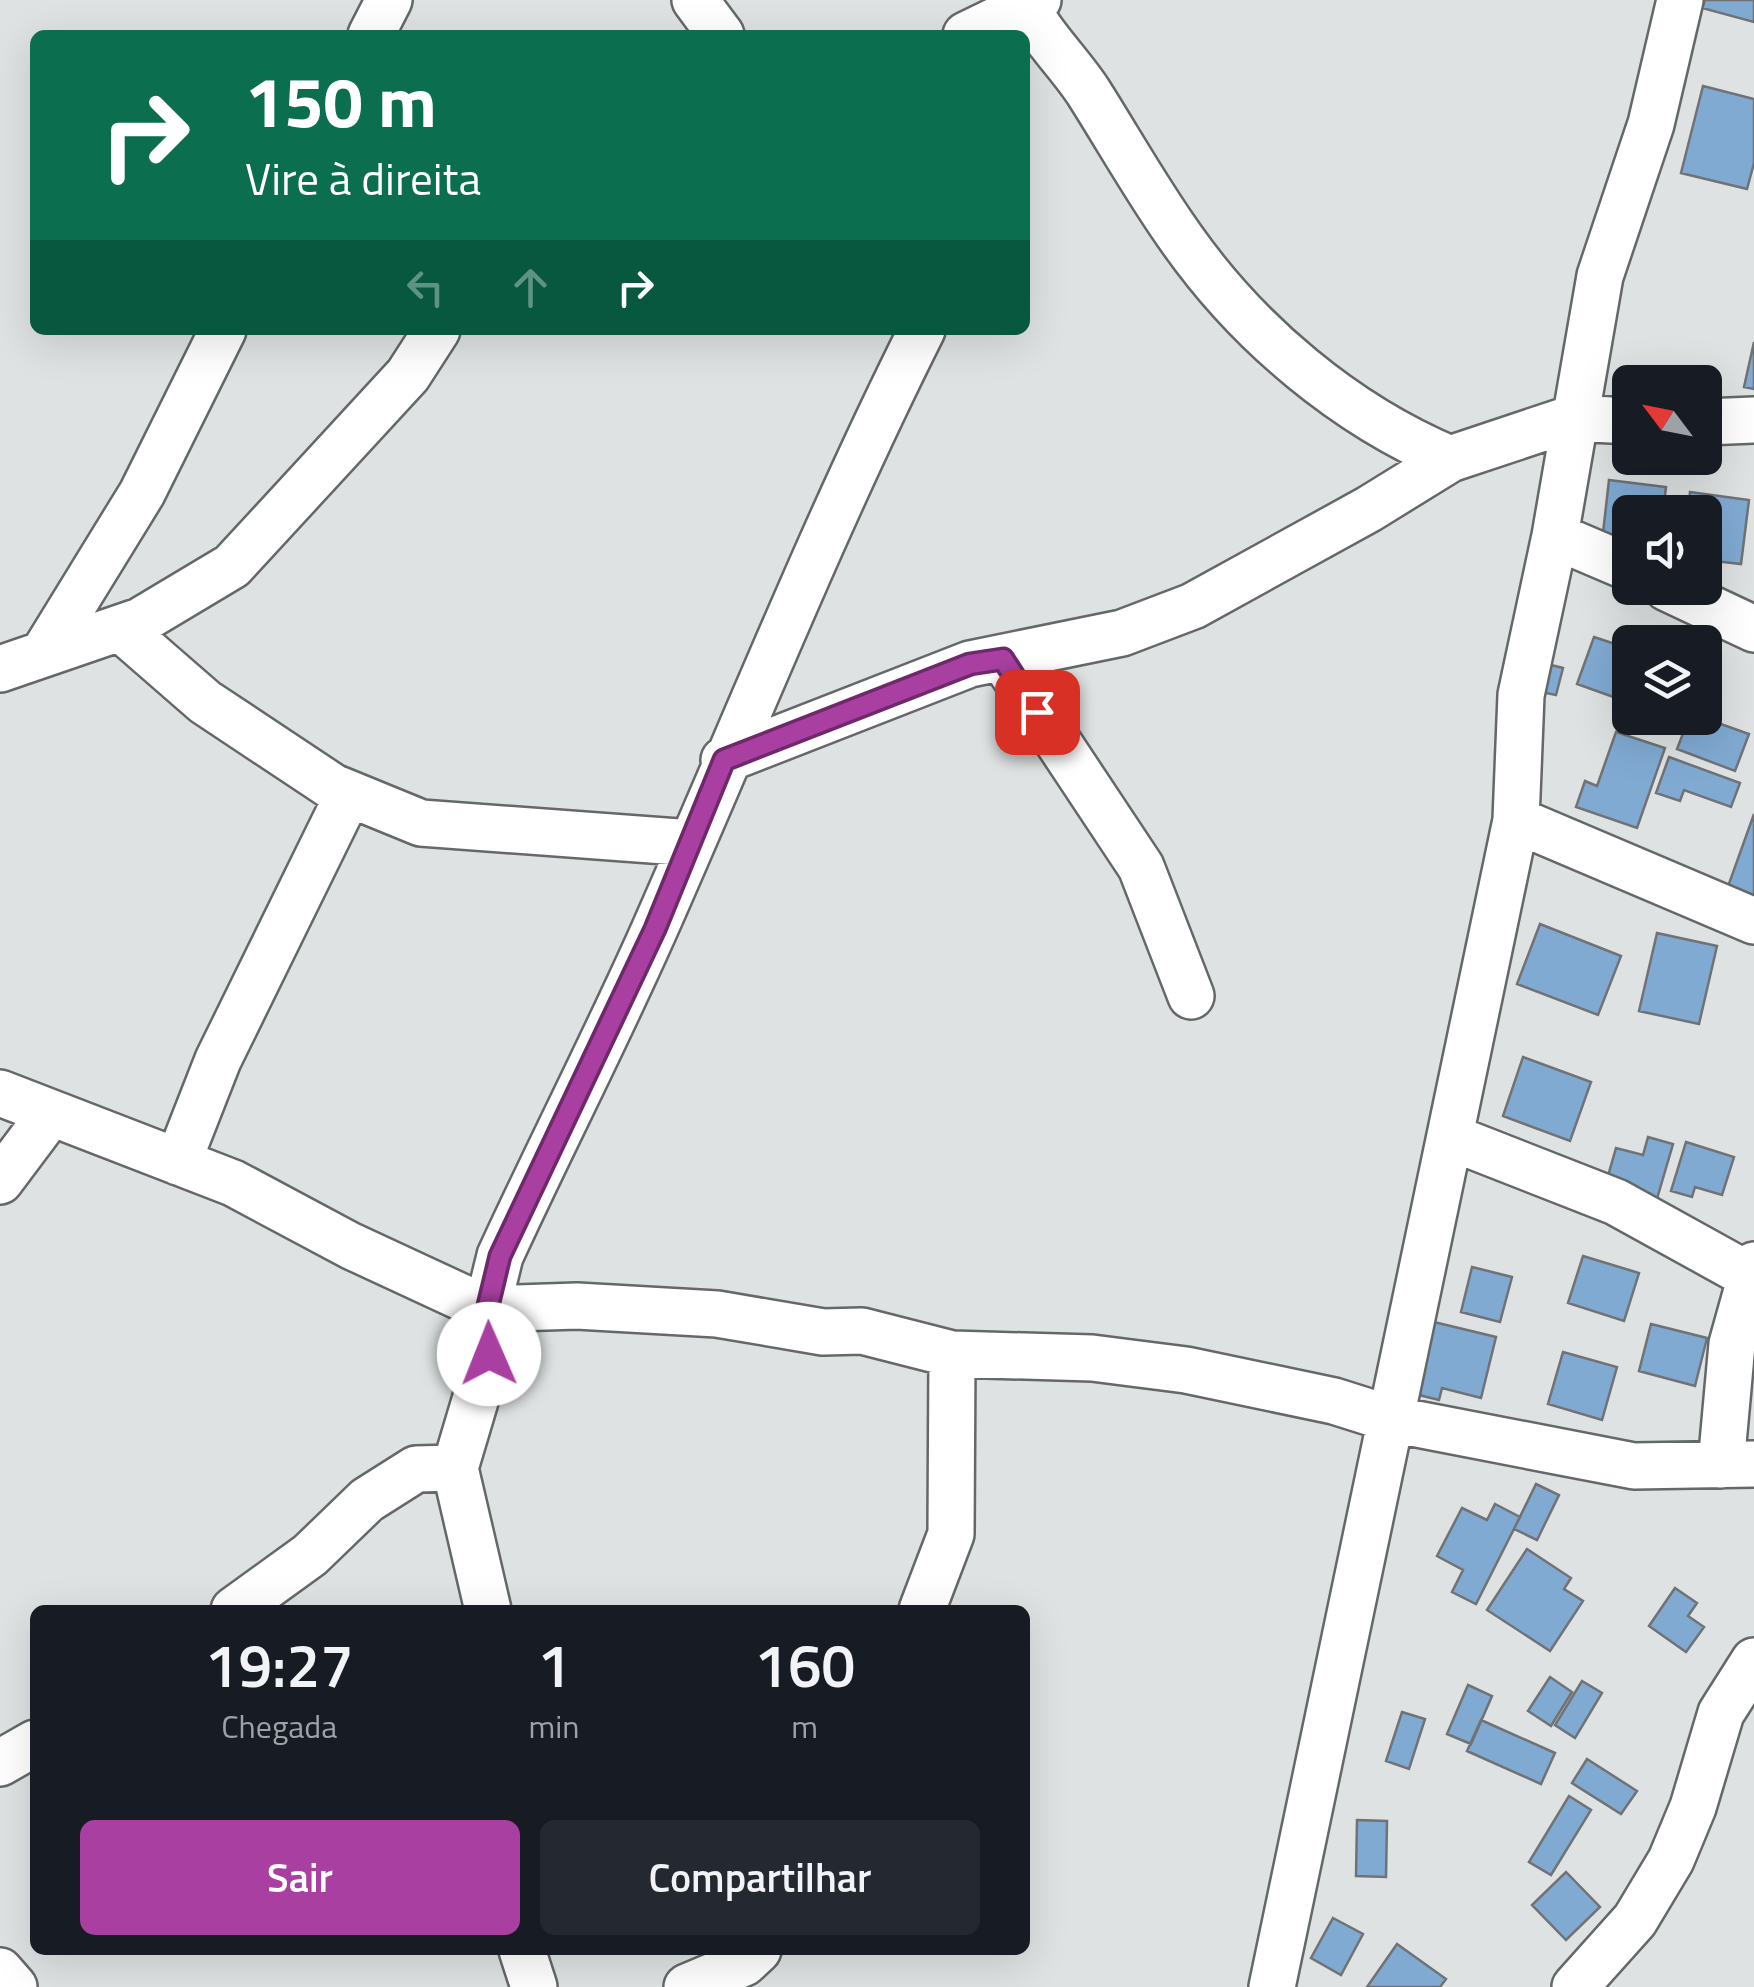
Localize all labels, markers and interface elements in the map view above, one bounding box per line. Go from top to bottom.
text: 150 m [245,48,437,154]
icon: right [80,70,210,200]
text: Vire à direita [245,144,481,212]
icon: left [398,260,453,315]
icon: ahead [503,260,558,315]
icon: right [608,260,663,315]
north arrow [1612,365,1722,475]
map controls [1612,365,1722,735]
button: sound [1612,495,1722,605]
button: layers [1612,625,1722,735]
pin [995,670,1080,755]
icon: arrive [1010,685,1065,740]
position arrow [437,1302,541,1406]
text: 19:27 [205,1619,354,1710]
text: 1 [537,1619,571,1710]
text: 160 [754,1619,855,1710]
text: Chegada [221,1702,337,1750]
text: min [528,1702,579,1750]
text: m [791,1702,818,1750]
button: Sair [80,1820,520,1935]
button: Compartilhar [540,1820,980,1935]

